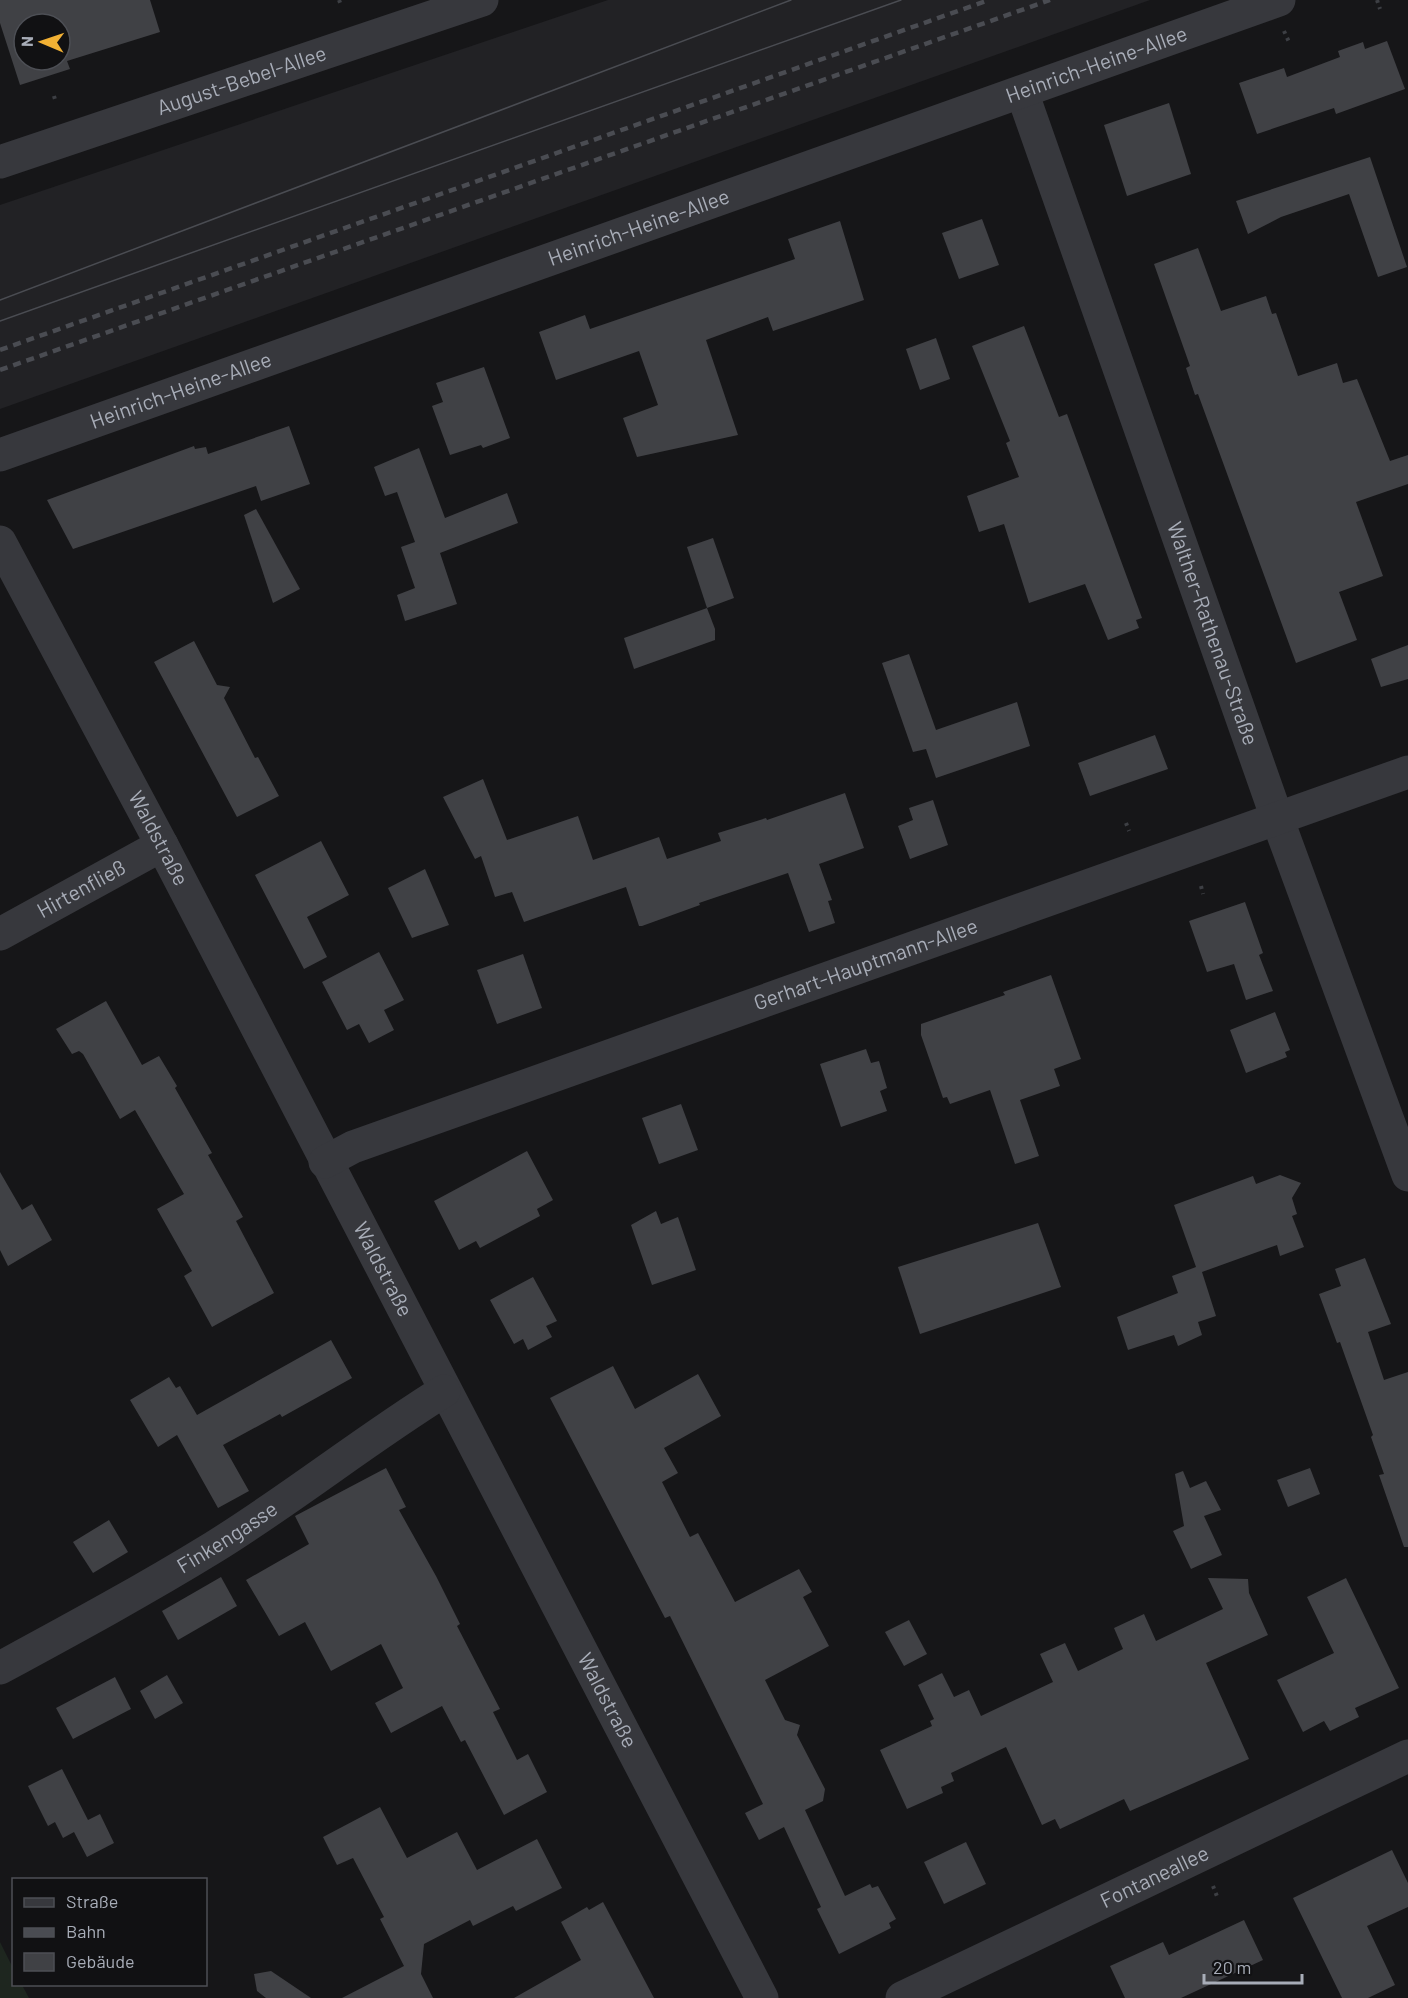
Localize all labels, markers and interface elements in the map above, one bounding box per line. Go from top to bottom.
north arrow [12,12,72,72]
street label: Heinrich-Heine-Allee [1002,20,1190,107]
text: N [17,36,36,47]
street label: August-Bebel-Allee [153,39,329,119]
street label: Heinrich-Heine-Allee [544,183,732,270]
street label: Heinrich-Heine-Allee [86,345,274,433]
street label: Walther-Rathenau-Straße [1163,518,1264,748]
street label: Waldstraße [124,786,195,889]
street label: Hirtenfließ [32,853,130,922]
street label: Gerhart-Hauptmann-Allee [750,912,981,1015]
street label: Waldstraße [349,1217,419,1320]
street label: Finkengasse [172,1495,281,1578]
street label: Waldstraße [574,1648,643,1751]
street label: Fontaneallee [1096,1839,1212,1912]
legend [12,1878,207,1986]
text: Straße [66,1890,118,1912]
text: Bahn [66,1920,106,1942]
scale bar [1204,1947,1302,1985]
text: Gebäude [66,1950,135,1972]
text: 20 m [1213,1956,1251,1978]

